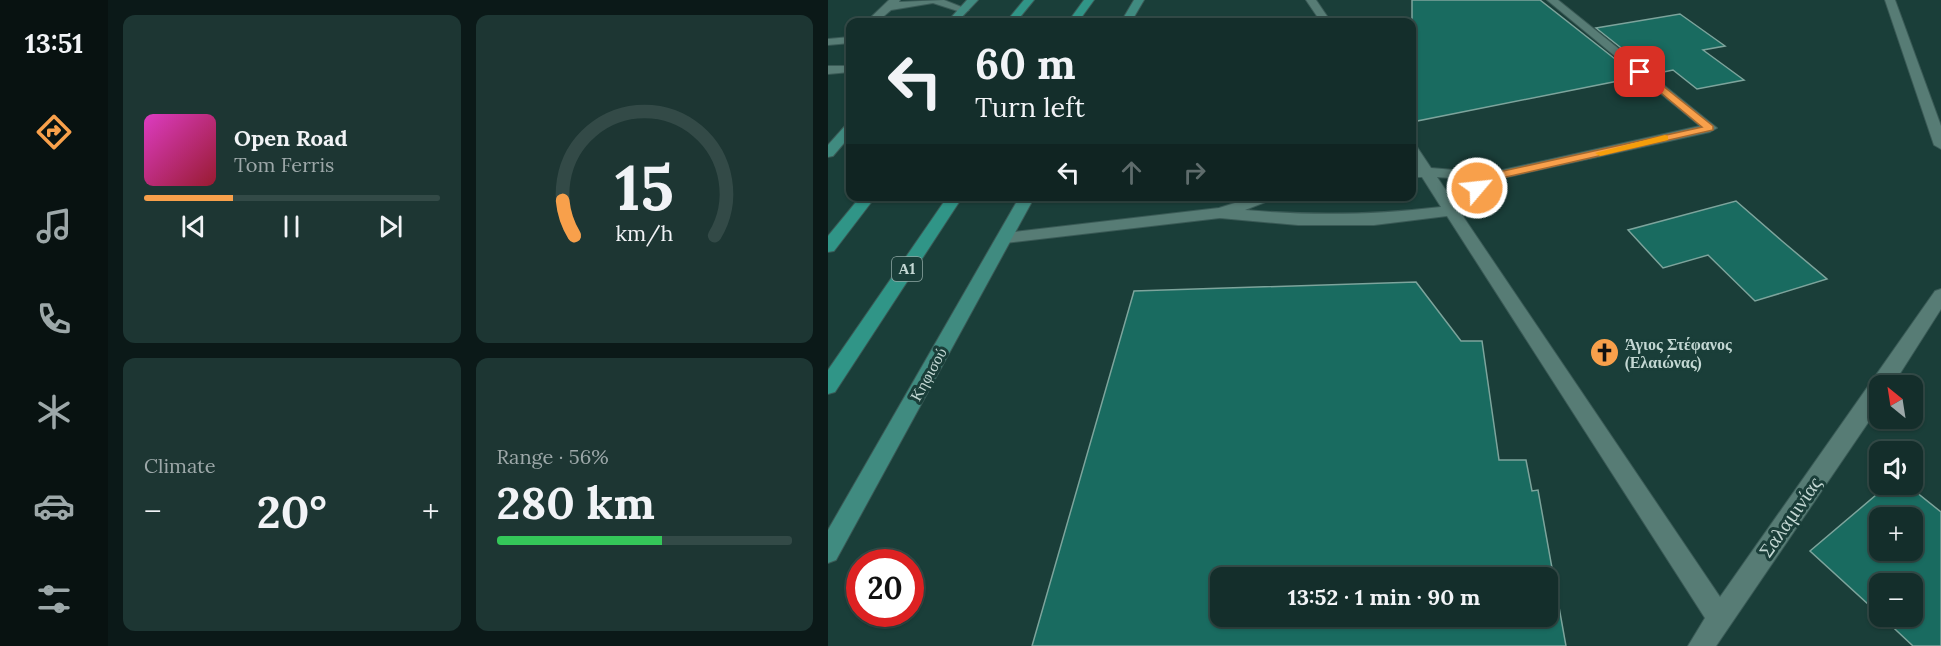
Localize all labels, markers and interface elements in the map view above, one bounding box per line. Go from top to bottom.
text: 13:51 [25,26,83,60]
text: 60 m [975,37,1076,91]
icon: left [876,42,954,120]
pin [1614,46,1665,97]
icon: arrive [1623,55,1656,88]
text: Turn left [975,90,1085,124]
icon: directions [33,111,75,153]
text: Open Road [234,124,348,152]
text: 15 [615,147,674,227]
text: Tom Ferris [234,152,334,177]
icon: left [1052,156,1085,189]
icon: ahead [1115,156,1148,189]
icon: right [1178,156,1211,189]
position arrow [1445,156,1509,220]
icon: music [33,205,75,247]
icon: previous [177,210,210,243]
icon: pause [275,210,308,243]
icon: next [374,210,407,243]
text: km/h [615,219,673,247]
road number: Α1 [892,257,922,281]
icon: phone [33,298,75,340]
place label: Άγιος Στέφανος (Ελαιώνας) [1625,334,1732,373]
church icon: Άγιος Στέφανος (Ελαιώνας) [1588,337,1620,369]
street label: Κηφισού [905,344,951,404]
north arrow [1869,375,1923,429]
map controls [1869,375,1923,627]
icon: climate [33,391,75,433]
button: sound [1869,441,1923,495]
text: Range · 56% [497,444,609,469]
text: Climate [144,453,216,478]
street label: Σαλαμινίας [1753,471,1826,562]
text: 280 km [497,474,655,531]
text: 20° [257,483,327,540]
icon: car [33,485,75,527]
text: − [144,490,162,532]
text: + [422,490,439,532]
button: + [1869,507,1923,561]
speed limit sign: 20 [846,549,924,627]
button: − [1869,573,1923,627]
icon: filters [33,578,75,620]
text: 13:52 · 1 min · 90 m [1288,583,1480,611]

